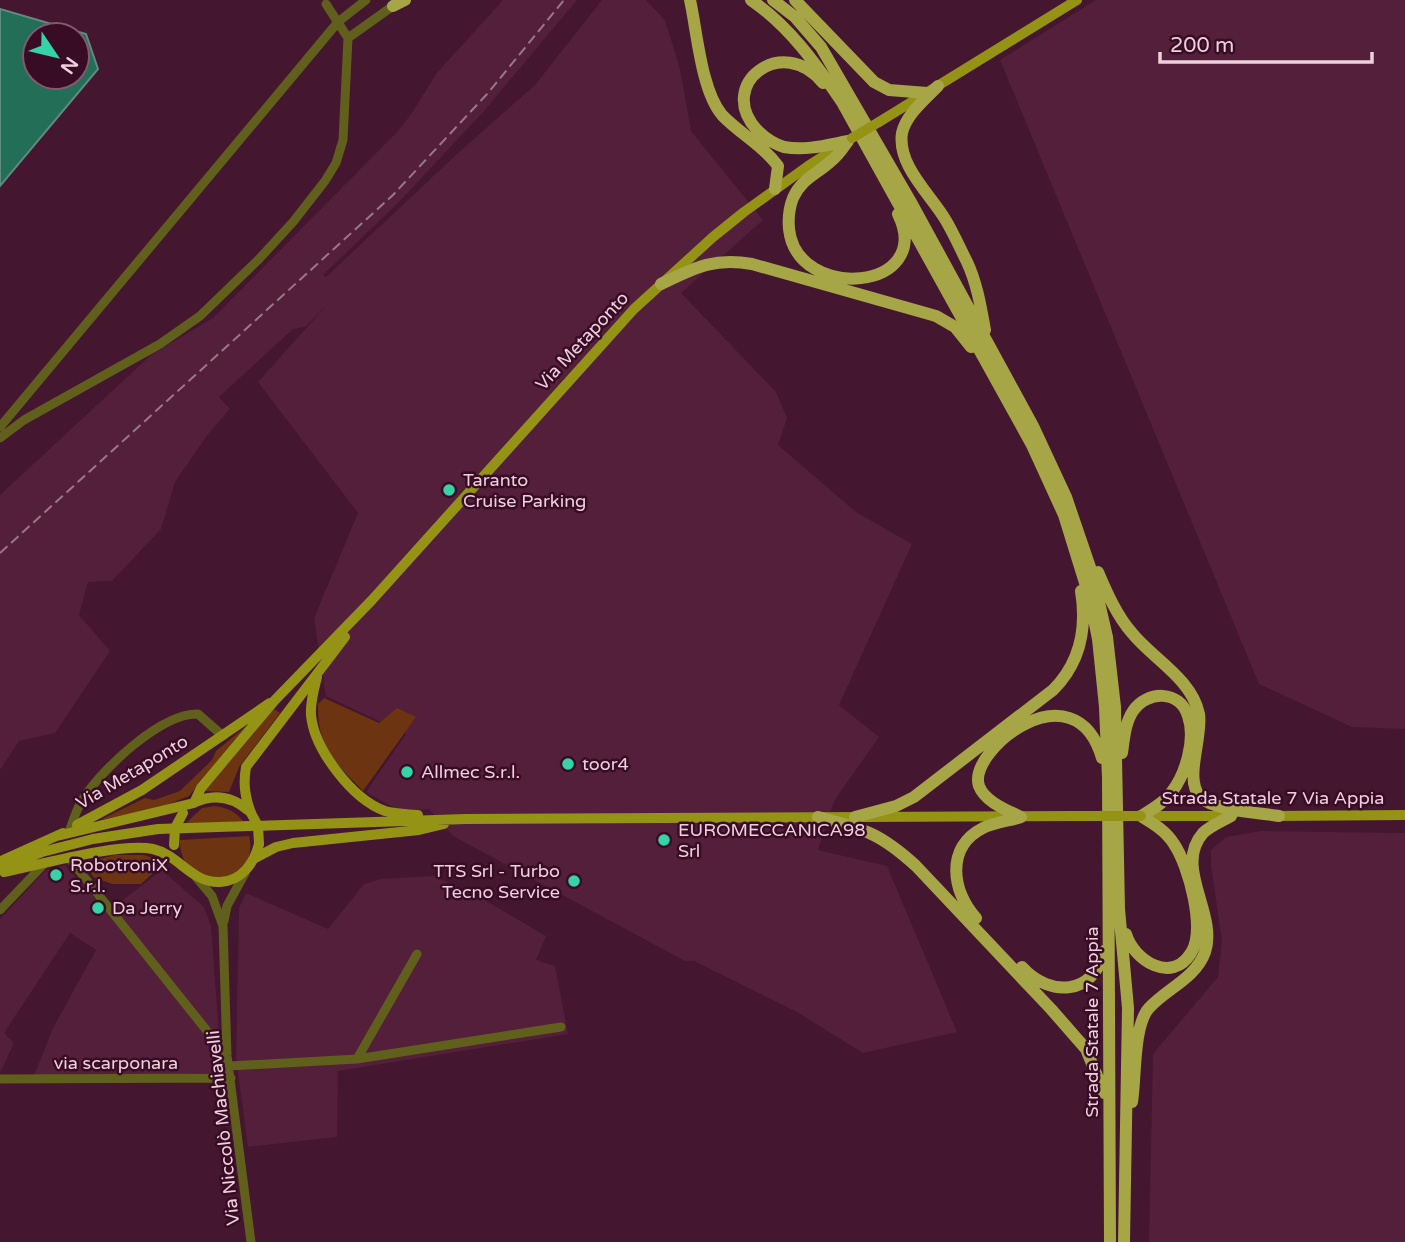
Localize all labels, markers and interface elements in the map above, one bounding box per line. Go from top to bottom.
north arrow [21,21,91,91]
scale bar [1160,21,1372,65]
text: 200 m [1170,33,1234,58]
text: N [56,53,82,78]
street label: Via Metaponto [531,287,633,395]
place label: Taranto Cruise Parking [463,469,586,512]
marker: Taranto Cruise Parking [441,482,457,498]
street label: Via Metaponto [72,730,192,814]
place label: toor4 [582,753,629,775]
marker: toor4 [560,756,576,772]
place label: Allmec S.r.l. [421,761,520,783]
marker: Allmec S.r.l. [399,764,415,780]
street label: Strada Statale 7 Via Appia [1162,787,1384,809]
place label: EUROMECCANICA98 Srl [678,819,866,862]
marker: EUROMECCANICA98 Srl [656,832,672,848]
place label: RobotroniX S.r.l. [70,854,168,897]
place label: TTS Srl - Turbo Tecno Service [433,860,560,903]
marker: RobotroniX S.r.l. [48,867,64,883]
marker: TTS Srl - Turbo Tecno Service [566,873,582,889]
place label: Da Jerry [112,897,182,919]
marker: Da Jerry [90,900,106,916]
street label: Strada Statale 7 Appia [1081,926,1103,1118]
street label: Via Niccolò Machiavelli [202,1029,244,1227]
street label: via scarponara [54,1052,178,1074]

